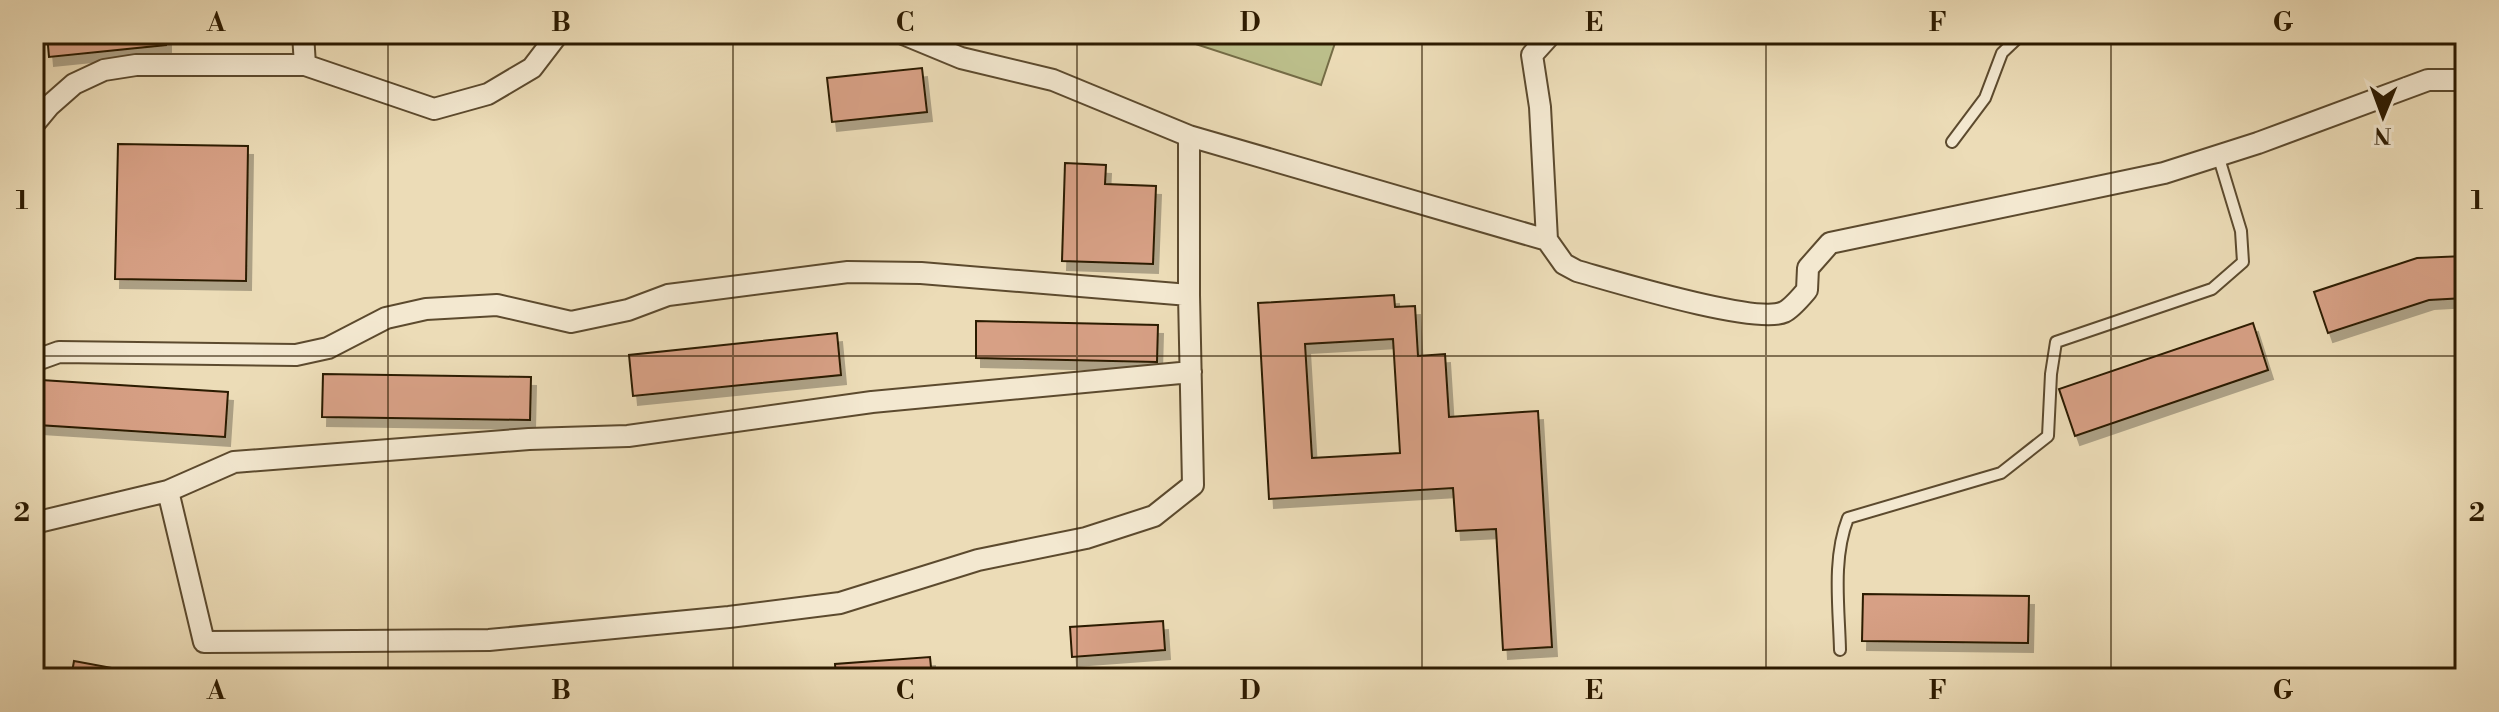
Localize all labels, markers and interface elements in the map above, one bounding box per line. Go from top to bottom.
text: A [206,7,226,39]
text: B [551,7,571,39]
text: C [896,7,914,39]
text: D [1240,7,1260,39]
text: E [1585,7,1603,39]
text: F [1929,7,1947,39]
text: G [2273,7,2294,39]
north arrow [2343,76,2423,156]
text: N [2373,121,2392,148]
text: 1 [16,185,29,217]
text: 1 [2471,185,2484,217]
text: 2 [14,497,30,529]
text: 2 [2469,497,2485,529]
text: A [206,675,226,707]
text: B [551,675,571,707]
text: C [896,675,914,707]
text: D [1240,675,1260,707]
text: E [1585,675,1603,707]
text: F [1929,675,1947,707]
text: G [2273,675,2294,707]

